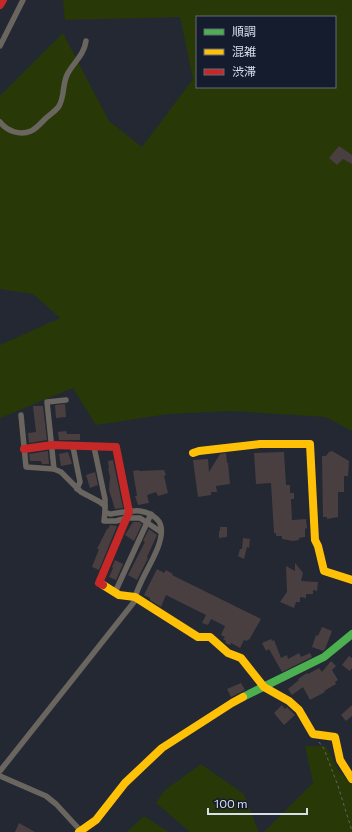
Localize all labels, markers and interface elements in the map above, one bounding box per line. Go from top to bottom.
legend [196,16,336,88]
text: 順調 [232,24,256,38]
text: 混雑 [232,44,256,58]
text: 渋滞 [232,64,256,78]
scale bar [208,790,307,816]
text: 100 m [214,796,248,810]

